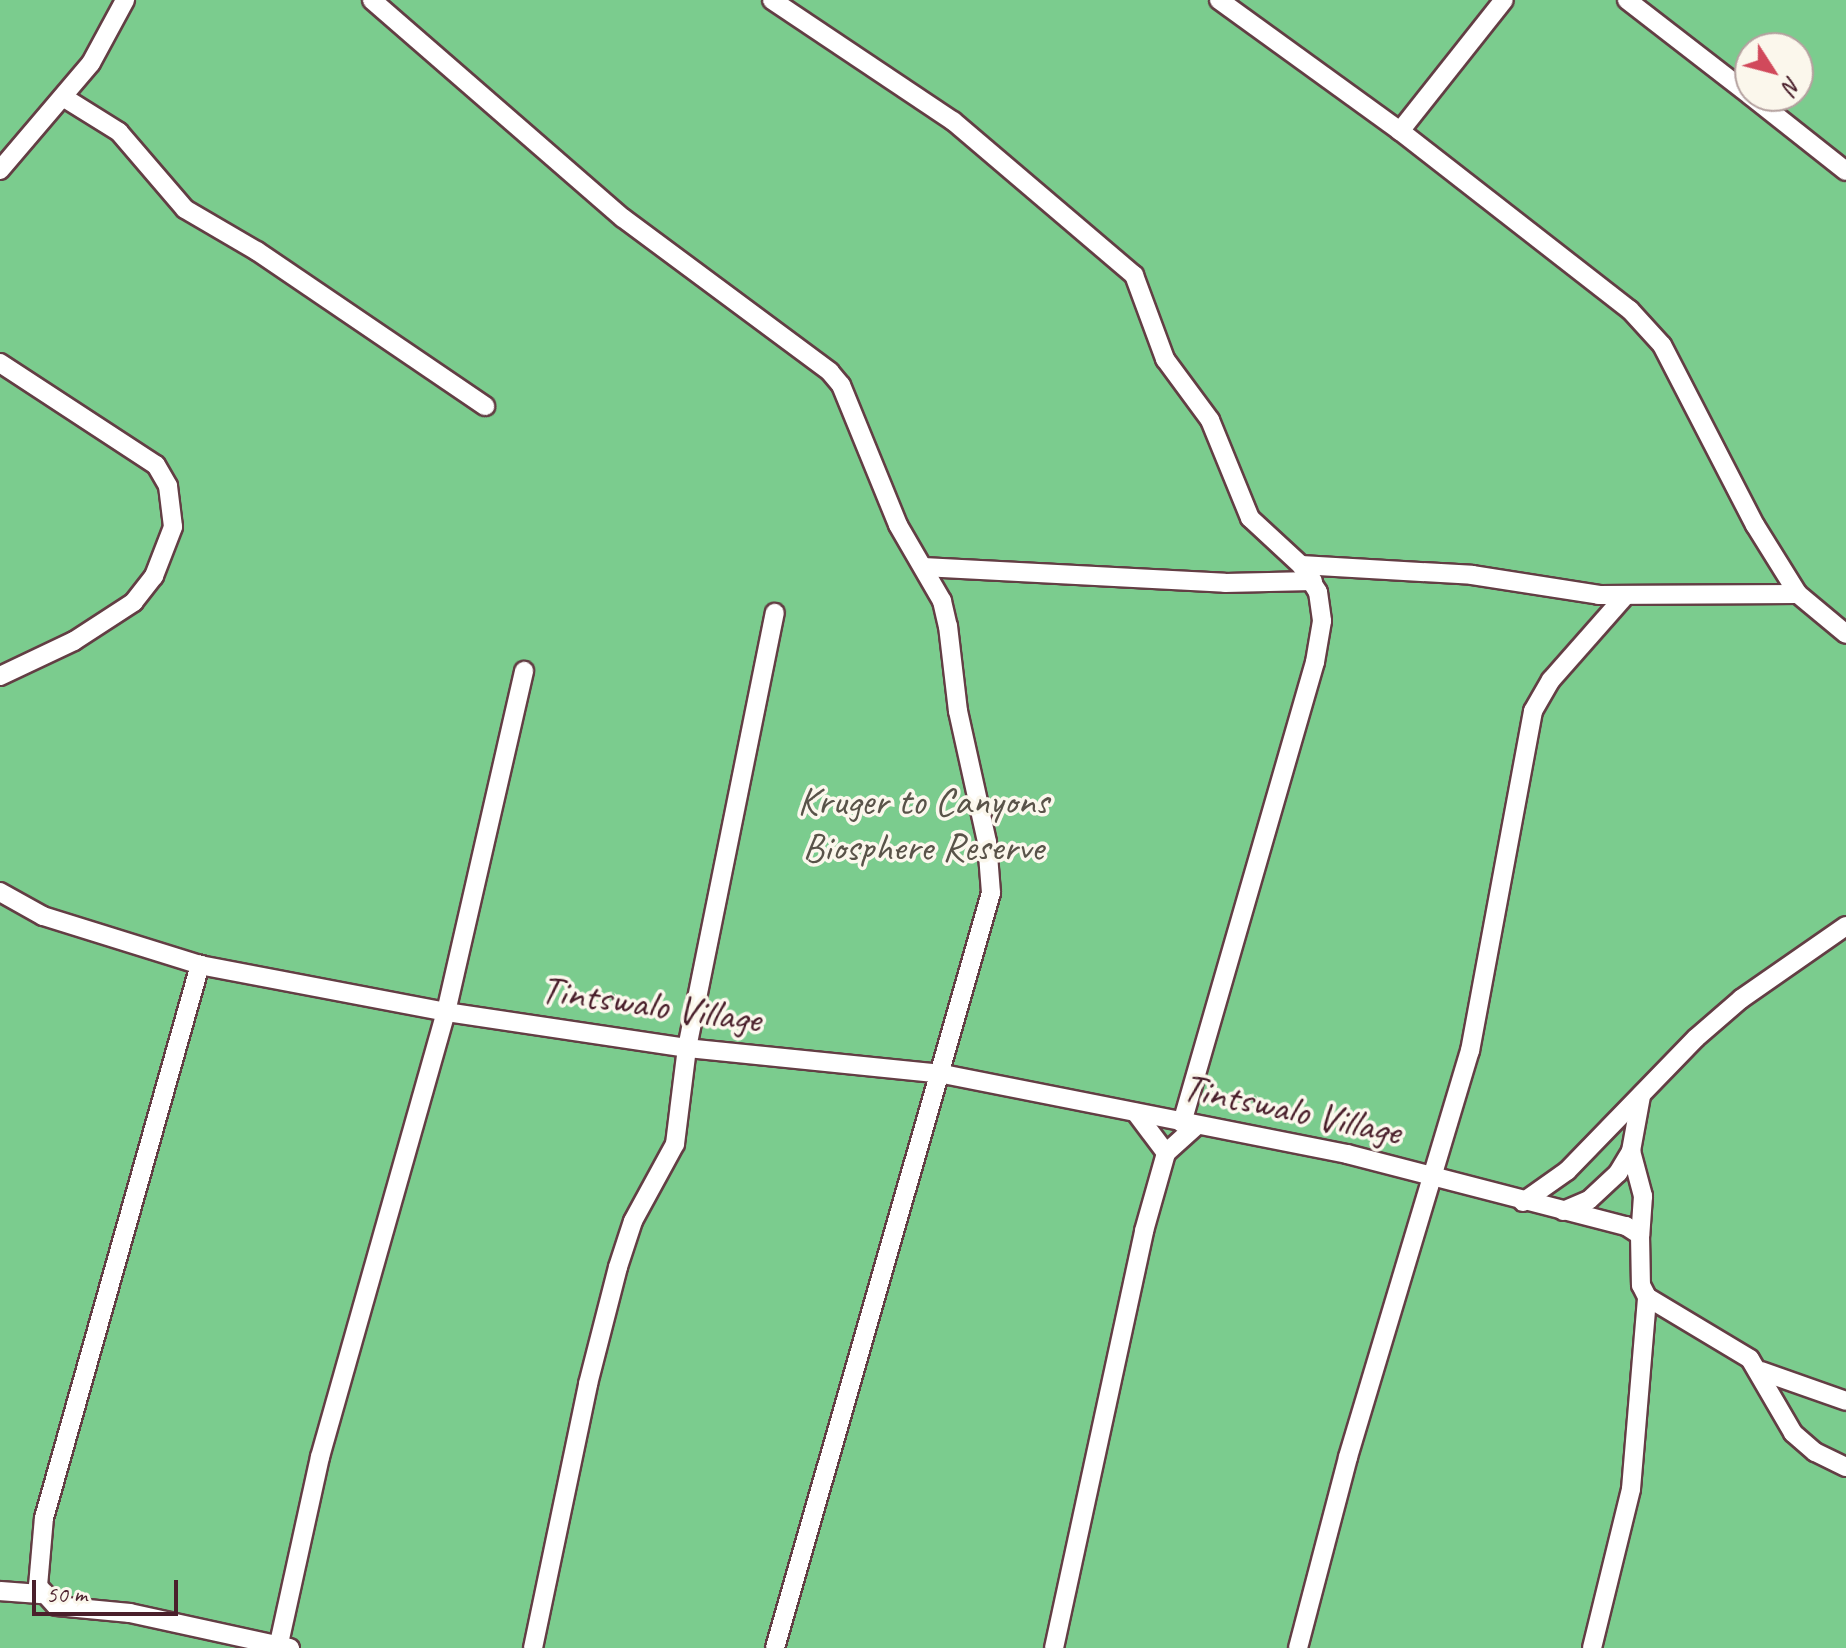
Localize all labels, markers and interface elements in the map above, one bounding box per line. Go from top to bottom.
north arrow [1734,32,1814,112]
text: N [1776,71,1807,99]
park label: Kruger to Canyons Biosphere Reserve [797,777,1049,871]
street label: Tintswalo Village [538,965,764,1043]
street label: Tintswalo Village [1179,1062,1405,1156]
scale bar [36,1564,182,1614]
text: 50 m [46,1579,87,1609]

